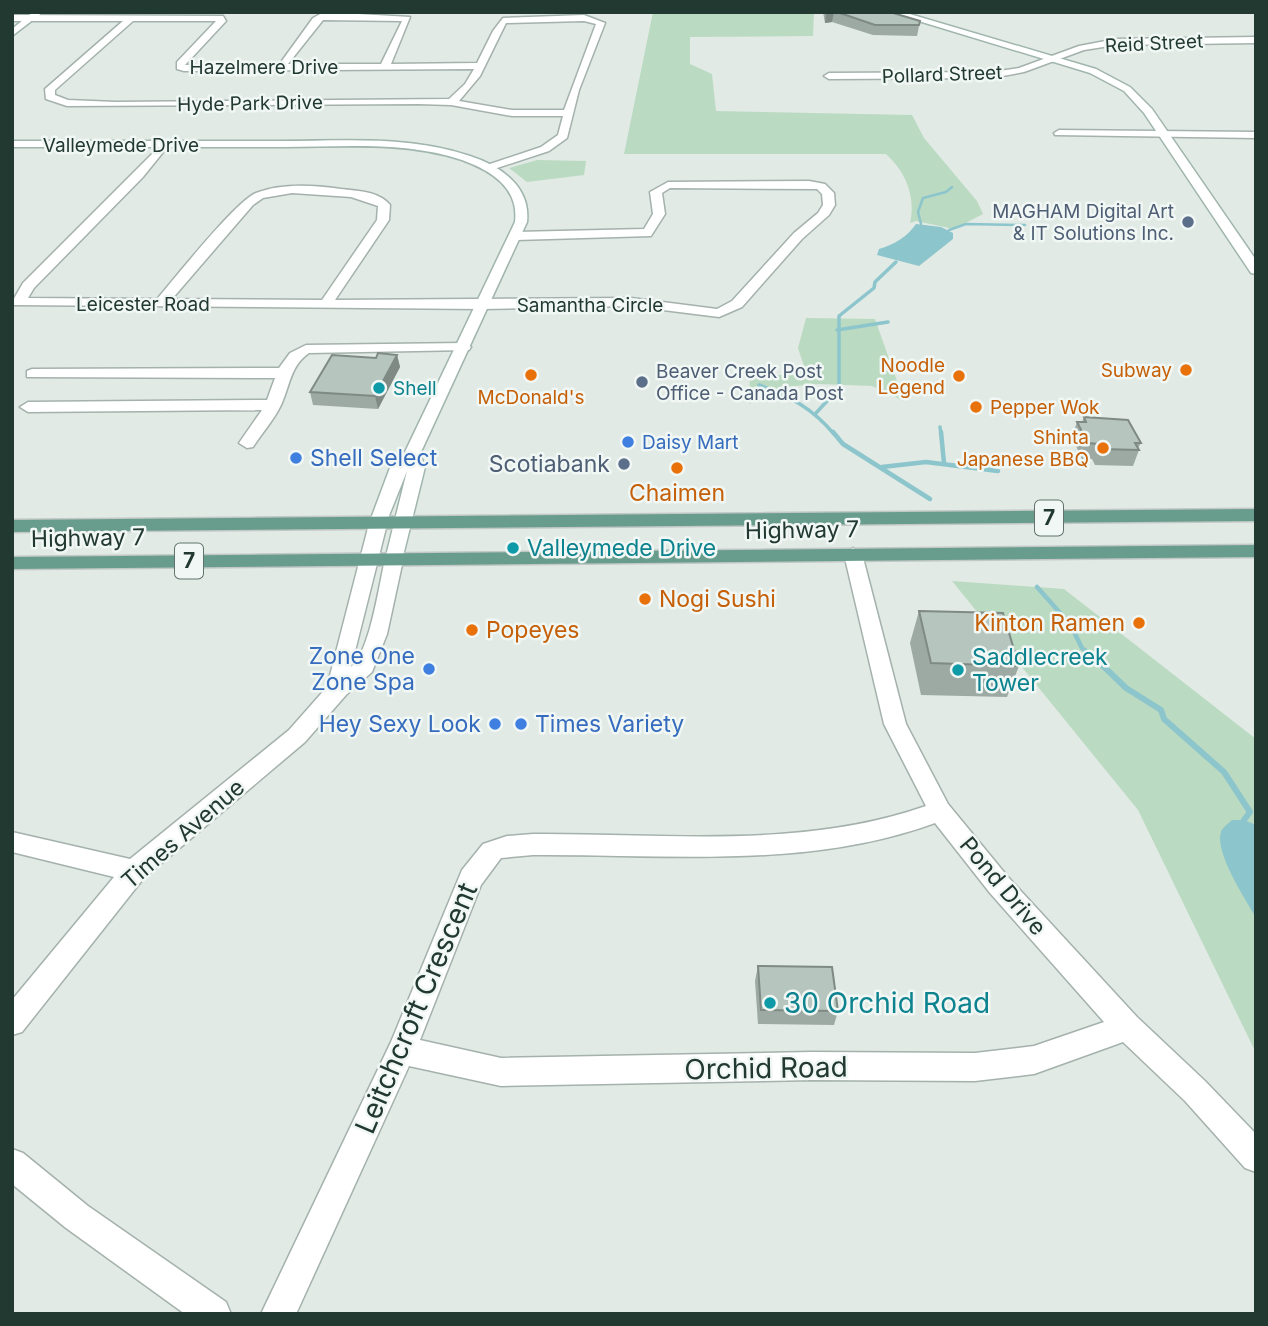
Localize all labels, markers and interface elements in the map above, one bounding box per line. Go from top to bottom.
street label: Reid Street [1104,29,1204,58]
street label: Hazelmere Drive [190,56,338,79]
street label: Pollard Street [881,61,1003,88]
street label: Hyde Park Drive [177,91,323,116]
street label: Valleymede Drive [43,134,199,157]
place label: MAGHAM Digital Art & IT Solutions Inc. [992,200,1174,245]
marker: MAGHAM Digital Art & IT Solutions Inc. [1180,214,1196,230]
street label: Leicester Road [76,293,210,316]
street label: Samantha Circle [517,294,663,317]
place label: Noodle Legend [878,354,945,399]
place label: Subway [1101,359,1172,382]
place label: Beaver Creek Post Office - Canada Post [656,360,844,405]
marker: Subway [1178,362,1194,378]
marker: McDonald's [523,367,539,383]
marker: Noodle Legend [951,368,967,384]
marker: Beaver Creek Post Office - Canada Post [634,374,650,390]
place label: Shell [393,377,437,400]
marker: Shell [371,380,387,396]
place label: McDonald's [478,386,584,409]
place label: Pepper Wok [990,396,1100,419]
marker: Pepper Wok [968,399,984,415]
place label: Shinta Japanese BBQ [957,426,1089,471]
place label: Daisy Mart [642,431,739,454]
marker: Daisy Mart [620,434,636,450]
marker: Shinta Japanese BBQ [1095,440,1111,456]
place label: Shell Select [310,444,438,472]
marker: Shell Select [288,450,304,466]
place label: Scotiabank [489,450,610,478]
marker: Scotiabank [616,456,632,472]
marker: Chaimen [669,460,685,476]
place label: Chaimen [629,479,725,507]
road number: 7 [1035,500,1063,536]
street label: Highway 7 [745,515,859,545]
street label: Highway 7 [31,523,145,553]
place label: Valleymede Drive [527,534,716,562]
marker: Valleymede Drive [505,540,521,556]
road number: 7 [175,544,203,578]
place label: Nogi Sushi [659,585,776,613]
marker: Nogi Sushi [637,591,653,607]
place label: Kinton Ramen [974,609,1125,637]
marker: Kinton Ramen [1131,615,1147,631]
place label: Popeyes [486,616,579,644]
marker: Popeyes [464,622,480,638]
place label: Zone One Zone Spa [309,642,415,696]
place label: Saddlecreek Tower [972,643,1108,697]
marker: Zone One Zone Spa [421,661,437,677]
marker: Saddlecreek Tower [950,662,966,678]
place label: Hey Sexy Look [319,710,481,738]
place label: Times Variety [535,710,684,738]
marker: Hey Sexy Look [487,716,503,732]
marker: Times Variety [513,716,529,732]
street label: Times Avenue [116,773,250,895]
street label: Pond Drive [954,831,1052,941]
street label: Leitchcroft Crescent [348,877,484,1139]
place label: 30 Orchid Road [784,986,990,1020]
marker: 30 Orchid Road [762,995,778,1011]
street label: Orchid Road [684,1050,848,1086]

